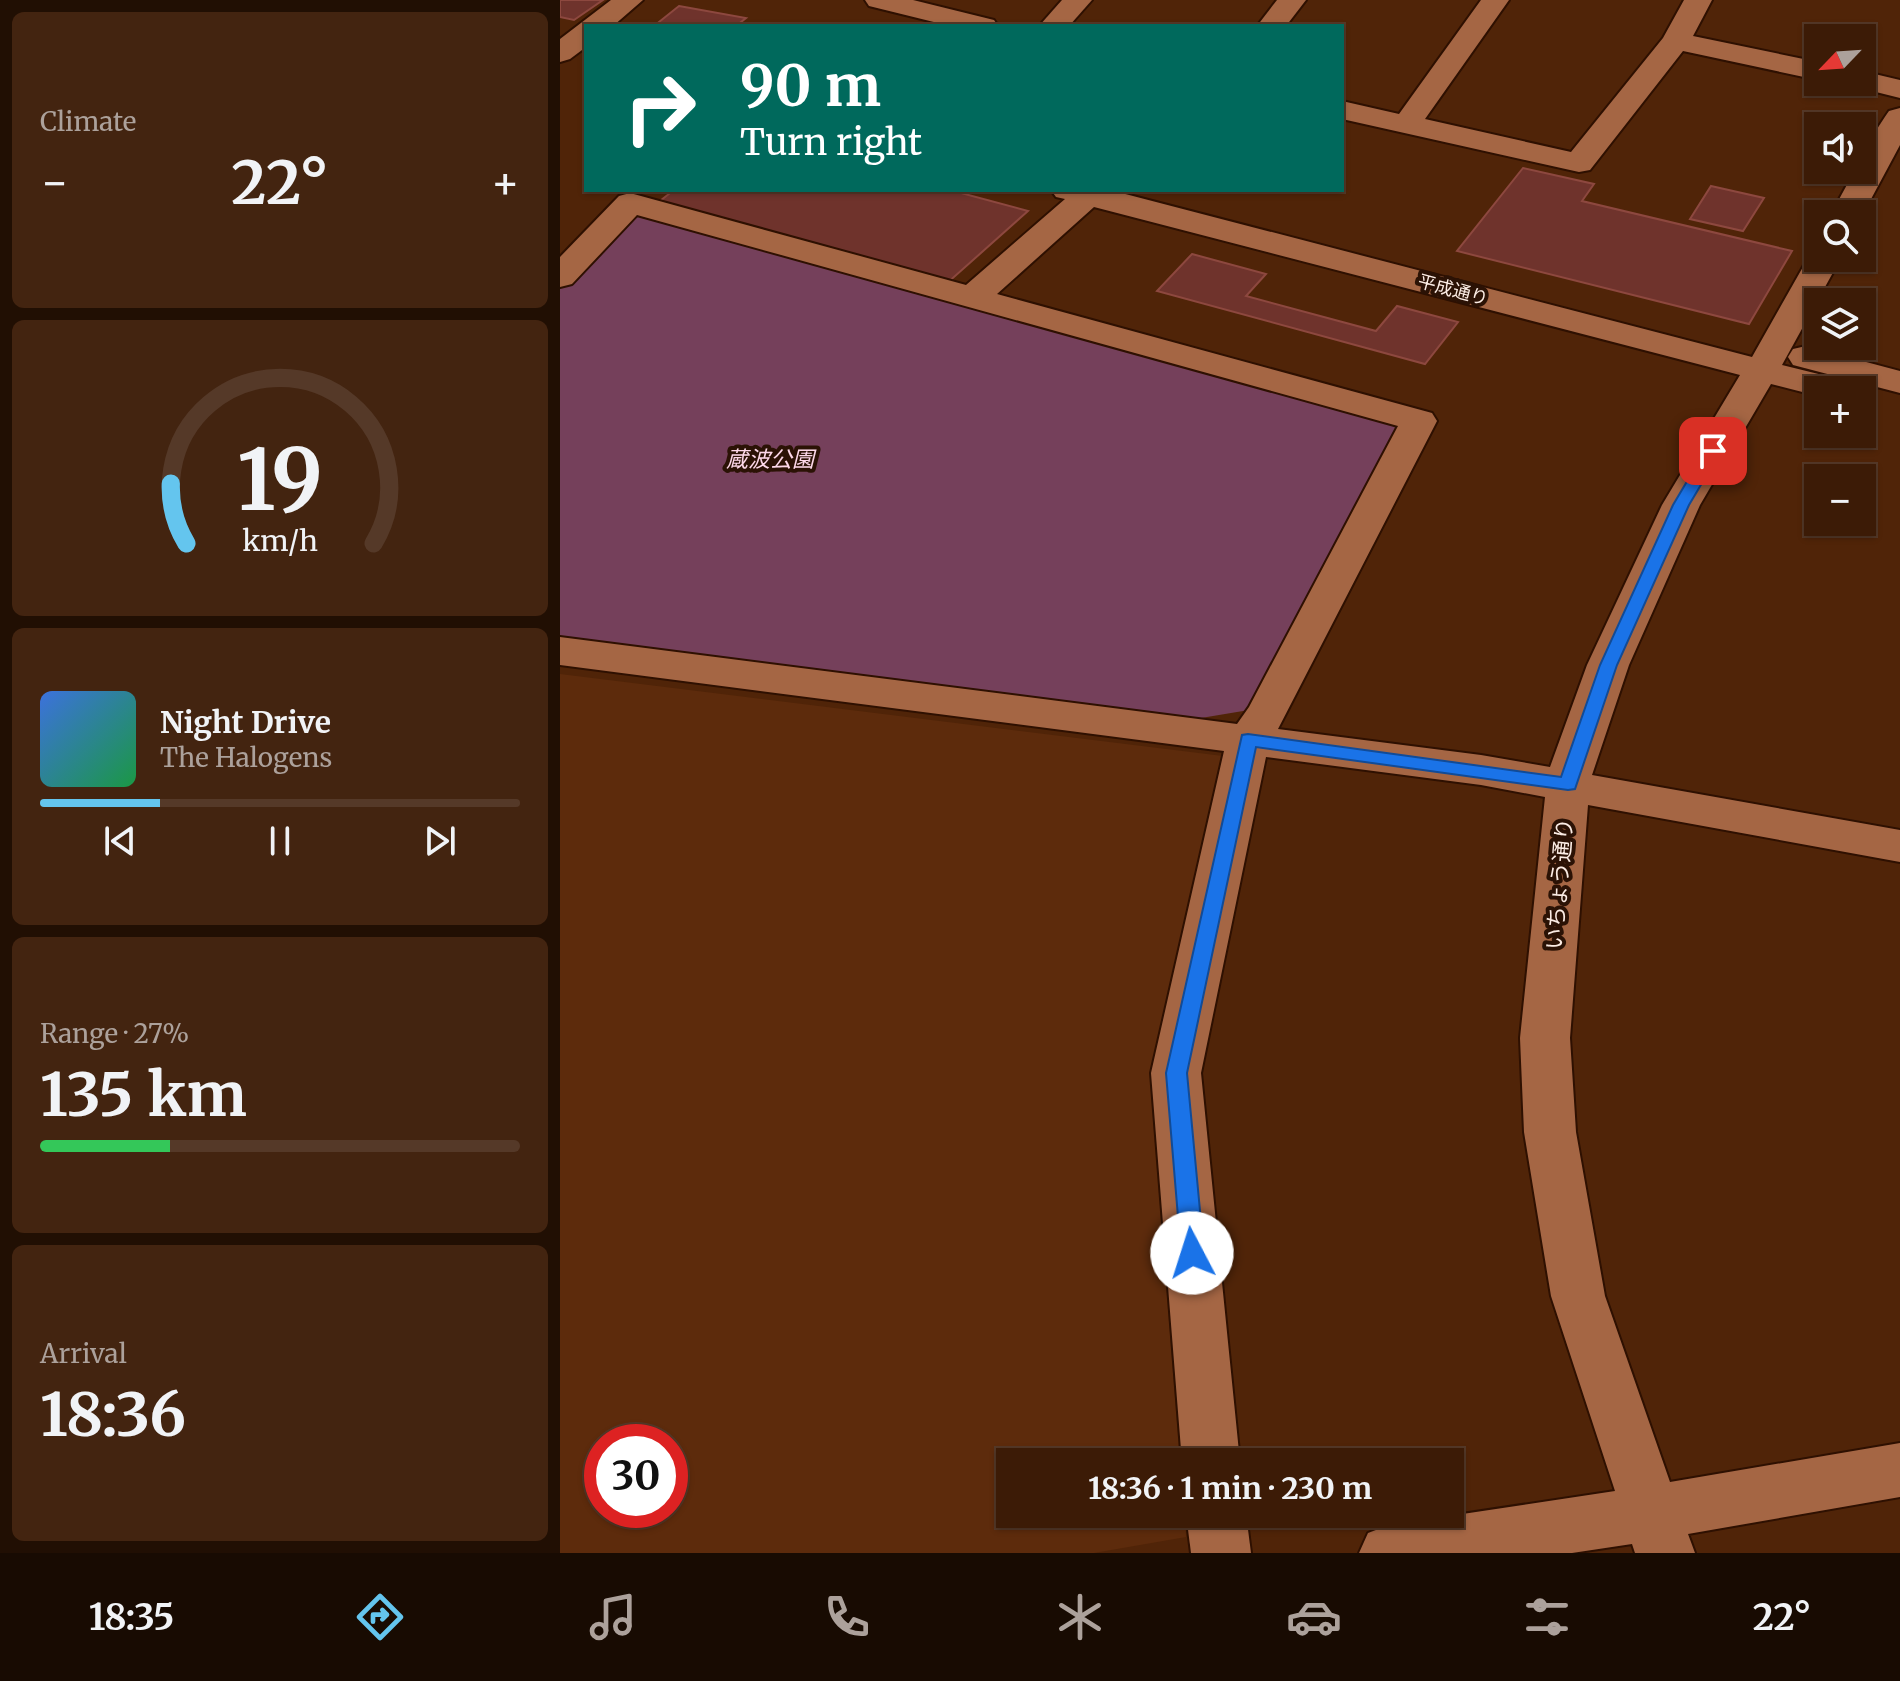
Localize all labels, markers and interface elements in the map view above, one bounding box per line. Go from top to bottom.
north arrow [1804,24,1876,96]
map controls [1804,24,1876,536]
text: 90 m [740,51,881,121]
icon: right [608,56,712,160]
text: Climate [40,105,136,138]
button: sound [1804,112,1876,184]
text: Turn right [740,120,922,165]
text: 22° [231,145,329,220]
text: − [40,155,69,210]
text: + [491,155,520,210]
button: search [1804,200,1876,272]
street label: 平成通り [1415,269,1491,310]
button: layers [1804,288,1876,360]
button: + [1804,376,1876,448]
pin [1679,417,1747,485]
text: 19 [237,428,323,533]
icon: arrive [1691,429,1735,473]
park label: 蔵波公園 [726,445,817,473]
button: − [1804,464,1876,536]
text: km/h [242,523,318,559]
text: Night Drive [160,703,331,741]
text: The Halogens [160,741,332,774]
street label: いちょう通り [1539,817,1579,951]
icon: previous [98,819,142,863]
icon: pause [258,819,302,863]
icon: next [418,819,462,863]
text: Range · 27% [40,1017,189,1050]
text: 135 km [40,1057,247,1132]
position arrow [1150,1211,1234,1295]
text: Arrival [40,1337,127,1370]
text: 18:36 [40,1377,186,1452]
speed limit sign: 30 [584,1424,688,1528]
text: 18:36 · 1 min · 230 m [1088,1469,1372,1507]
icon: directions [352,1589,408,1645]
icon: music [585,1589,641,1645]
icon: phone [819,1589,875,1645]
icon: climate [1052,1589,1108,1645]
icon: car [1286,1589,1342,1645]
icon: filters [1519,1589,1575,1645]
text: 18:35 [89,1595,174,1640]
text: 22° [1753,1595,1811,1640]

